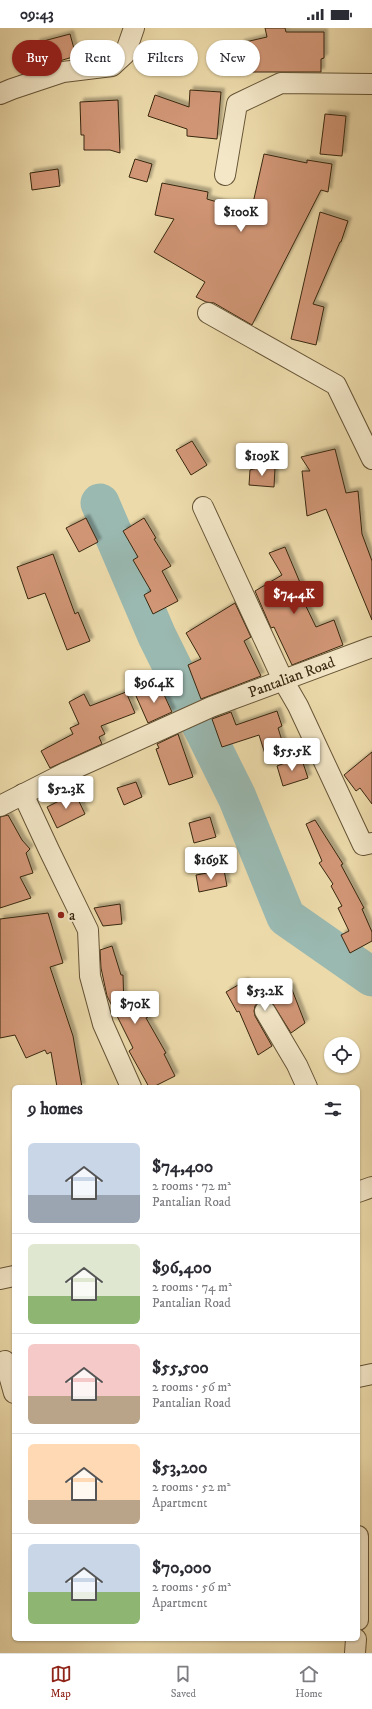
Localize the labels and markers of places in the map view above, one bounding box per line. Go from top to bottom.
pin: $100K [213,199,269,233]
pin: $109K [234,443,290,477]
pin: $74.4K [261,581,327,615]
pin: $96.4K [121,670,187,704]
pin: $55.5K [259,738,325,772]
pin: $52.3K [33,776,99,810]
pin: $169K [183,847,239,881]
place label: a [69,906,76,925]
marker: a [56,910,66,920]
pin: $53.2K [232,978,298,1012]
pin: $70K [111,991,159,1025]

